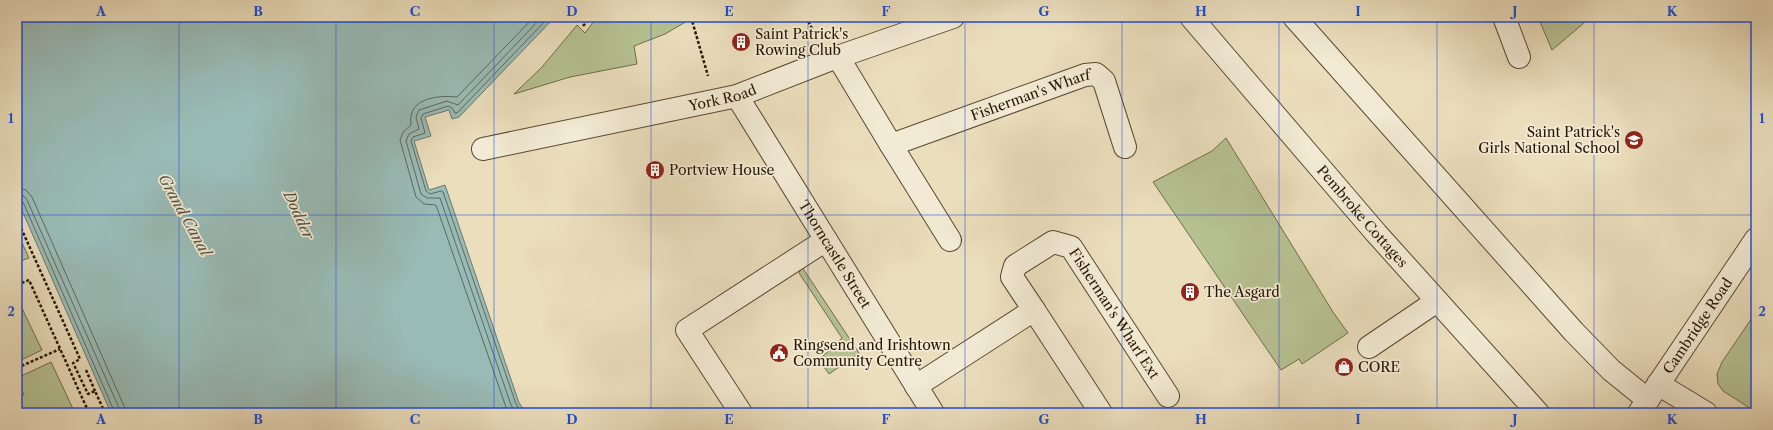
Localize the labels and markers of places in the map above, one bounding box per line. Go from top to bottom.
place label: Saint Patrick's Rowing Club [755,25,848,59]
building icon: Saint Patrick's Rowing Club [730,31,752,53]
place label: Saint Patrick's Girls National School [1478,123,1620,157]
school or university icon: Saint Patrick's Girls National School [1623,129,1645,151]
building icon: Portview House [644,159,666,181]
place label: Portview House [669,161,775,179]
building icon: The Asgard [1179,281,1201,303]
place label: The Asgard [1204,283,1280,301]
place label: Ringsend and Irishtown Community Centre [793,336,951,370]
public building icon: Ringsend and Irishtown Community Centre [768,342,790,364]
shop icon: CORE [1333,356,1355,378]
place label: CORE [1358,358,1400,376]

